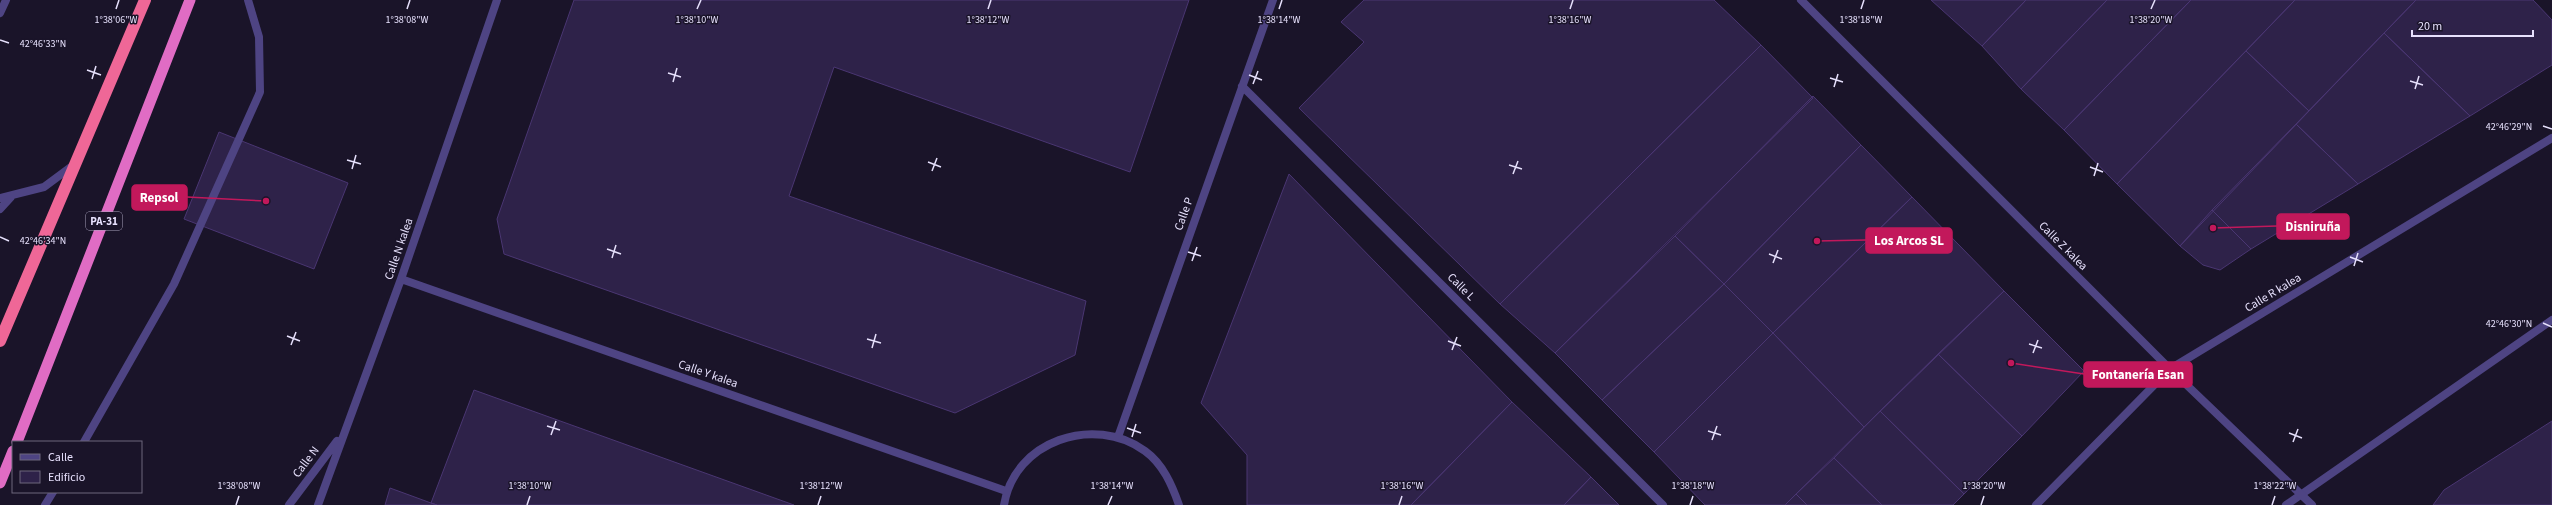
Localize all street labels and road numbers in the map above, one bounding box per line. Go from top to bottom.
street label: Calle P [1170,195,1198,233]
road number: PA-31 [86,212,122,230]
street label: Calle N kalea [380,216,418,282]
street label: Calle Z kalea [2035,218,2091,274]
street label: Calle L [1443,269,1479,305]
street label: Calle R kalea [2241,269,2305,317]
street label: Calle Y kalea [676,356,740,392]
street label: Calle N [289,443,323,481]

